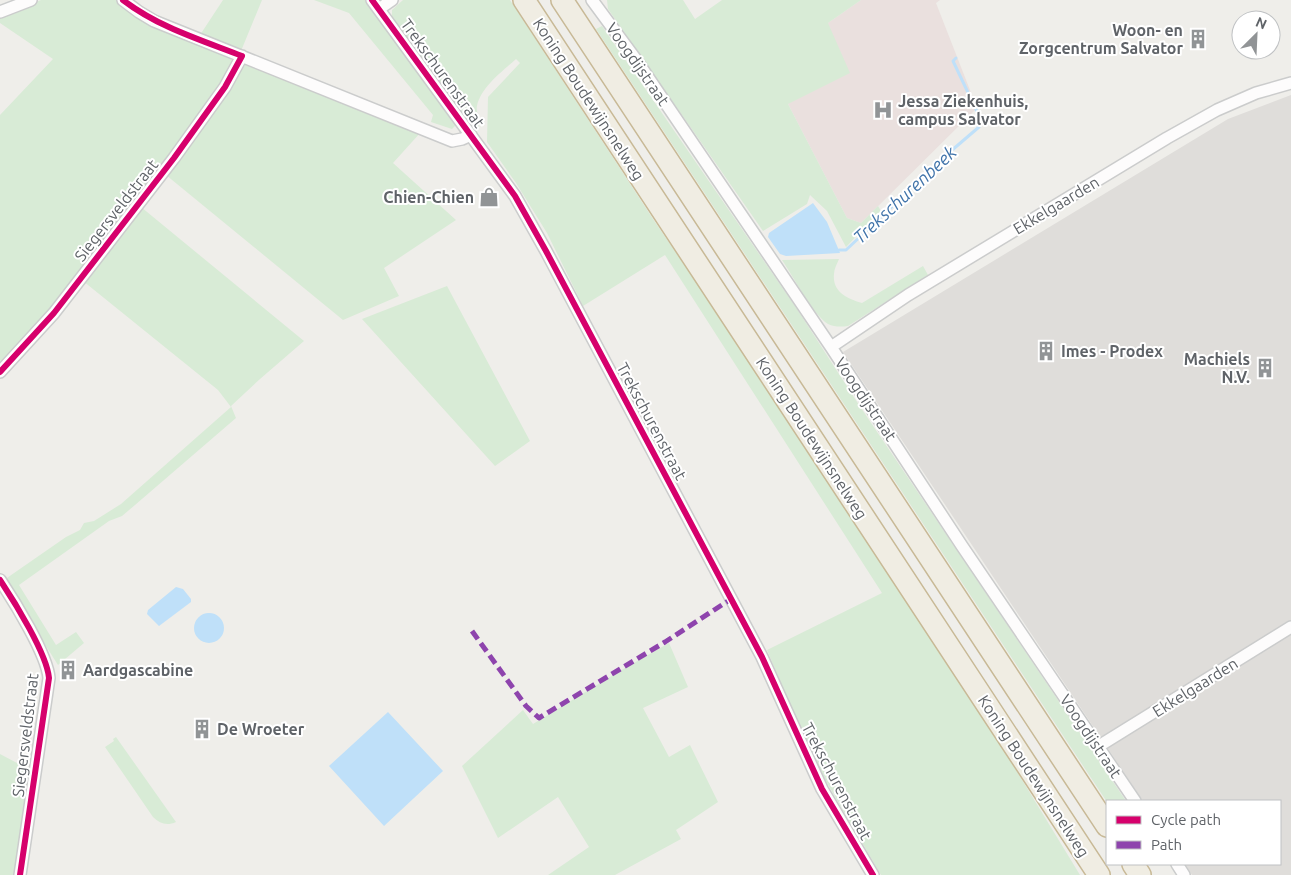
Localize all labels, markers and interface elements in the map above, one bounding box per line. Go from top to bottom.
north arrow [1231,10,1281,60]
text: N [1253,14,1269,33]
street label: Trekschurenstraat [398,15,489,131]
street label: Koning Boudewijnsnelweg [530,15,648,183]
street label: Voogdijstraat [603,19,674,109]
place label: Woon- en Zorgcentrum Salvator [1019,21,1183,57]
building icon: Woon- en Zorgcentrum Salvator [1187,28,1209,50]
place label: Jessa Ziekenhuis, campus Salvator [898,92,1028,128]
hospital icon: Jessa Ziekenhuis, campus Salvator [872,99,894,121]
water label: Trekschurenbeek [849,141,960,247]
street label: Siegersveldstraat [71,155,162,265]
street label: Ekkelgaarden [1010,172,1102,238]
shop icon: Chien-Chien [478,186,500,208]
place label: Chien-Chien [383,188,474,206]
building icon: Imes - Prodex [1035,340,1057,362]
place label: Imes - Prodex [1061,342,1163,360]
place label: Machiels N.V. [1184,350,1250,386]
street label: Koning Boudewijnsnelweg [753,354,871,522]
street label: Voogdijstraat [832,354,901,445]
building icon: Machiels N.V. [1254,357,1276,379]
street label: Trekschurenstraat [614,359,691,483]
street label: Ekkelgaarden [1149,654,1241,720]
building icon: Aardgascabine [57,659,79,681]
place label: Aardgascabine [83,661,193,679]
street label: Siegersveldstraat [8,672,42,798]
street label: Voogdijstraat [1057,691,1126,782]
street label: Koning Boudewijnsnelweg [975,692,1093,860]
building icon: De Wroeter [191,718,213,740]
street label: Trekschurenstraat [799,719,876,843]
place label: De Wroeter [217,720,305,738]
legend [1106,800,1281,865]
text: Cycle path [1151,811,1221,828]
text: Path [1151,836,1182,853]

